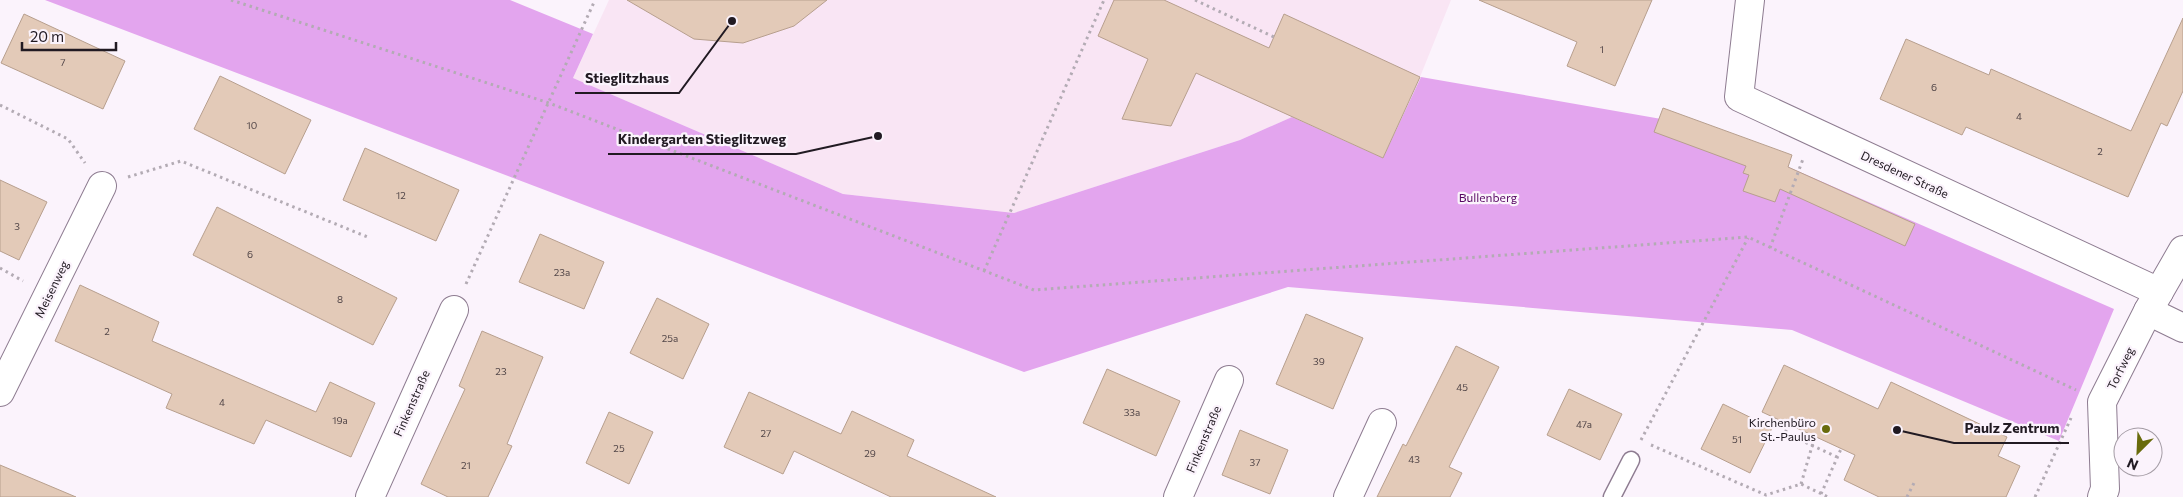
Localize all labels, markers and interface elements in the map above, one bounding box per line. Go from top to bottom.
scale bar [22,20,116,52]
text: 20 m [30,27,64,45]
house number: 1 [1600,43,1604,55]
house number: 7 [60,56,66,68]
callout: Stieglitzhaus [575,64,679,93]
text: Stieglitzhaus [585,69,669,86]
house number: 6 [1931,81,1937,93]
house number: 4 [2016,110,2022,122]
house number: 10 [247,119,257,131]
callout: Kindergarten Stieglitzweg [608,125,796,154]
text: Kindergarten Stieglitzweg [618,130,786,147]
house number: 2 [2097,145,2103,157]
street label: Dresdener Straße [1859,148,1951,200]
house number: 12 [396,189,406,201]
park label: Bullenberg [1459,190,1518,204]
house number: 3 [14,220,20,232]
house number: 6 [247,248,253,260]
street label: Meisenweg [31,258,71,320]
house number: 23a [554,266,570,278]
house number: 8 [337,293,343,305]
house number: 2 [104,325,110,337]
house number: 25a [662,332,678,344]
street label: Torfweg [2104,344,2137,392]
house number: 39 [1313,355,1325,367]
house number: 23 [495,365,507,377]
street label: Finkenstraße [390,368,432,438]
house number: 45 [1456,381,1468,393]
house number: 4 [219,396,225,408]
street label: Finkenstraße [1183,404,1223,474]
house number: 33a [1124,406,1140,418]
house number: 19a [332,414,348,426]
callout: Paulz Zentrum [1954,414,2069,443]
place label: Kirchenbüro St.-Paulus [1749,415,1816,443]
house number: 47a [1576,418,1592,430]
text: Paulz Zentrum [1964,419,2060,436]
marker: Kirchenbüro St.-Paulus [1820,423,1832,435]
house number: 27 [761,427,771,439]
north arrow [2113,427,2163,477]
house number: 51 [1732,433,1742,445]
house number: 25 [613,442,625,454]
house number: 29 [864,447,876,459]
house number: 43 [1408,453,1420,465]
text: N [2124,454,2141,474]
house number: 37 [1250,456,1260,468]
house number: 21 [461,459,471,471]

